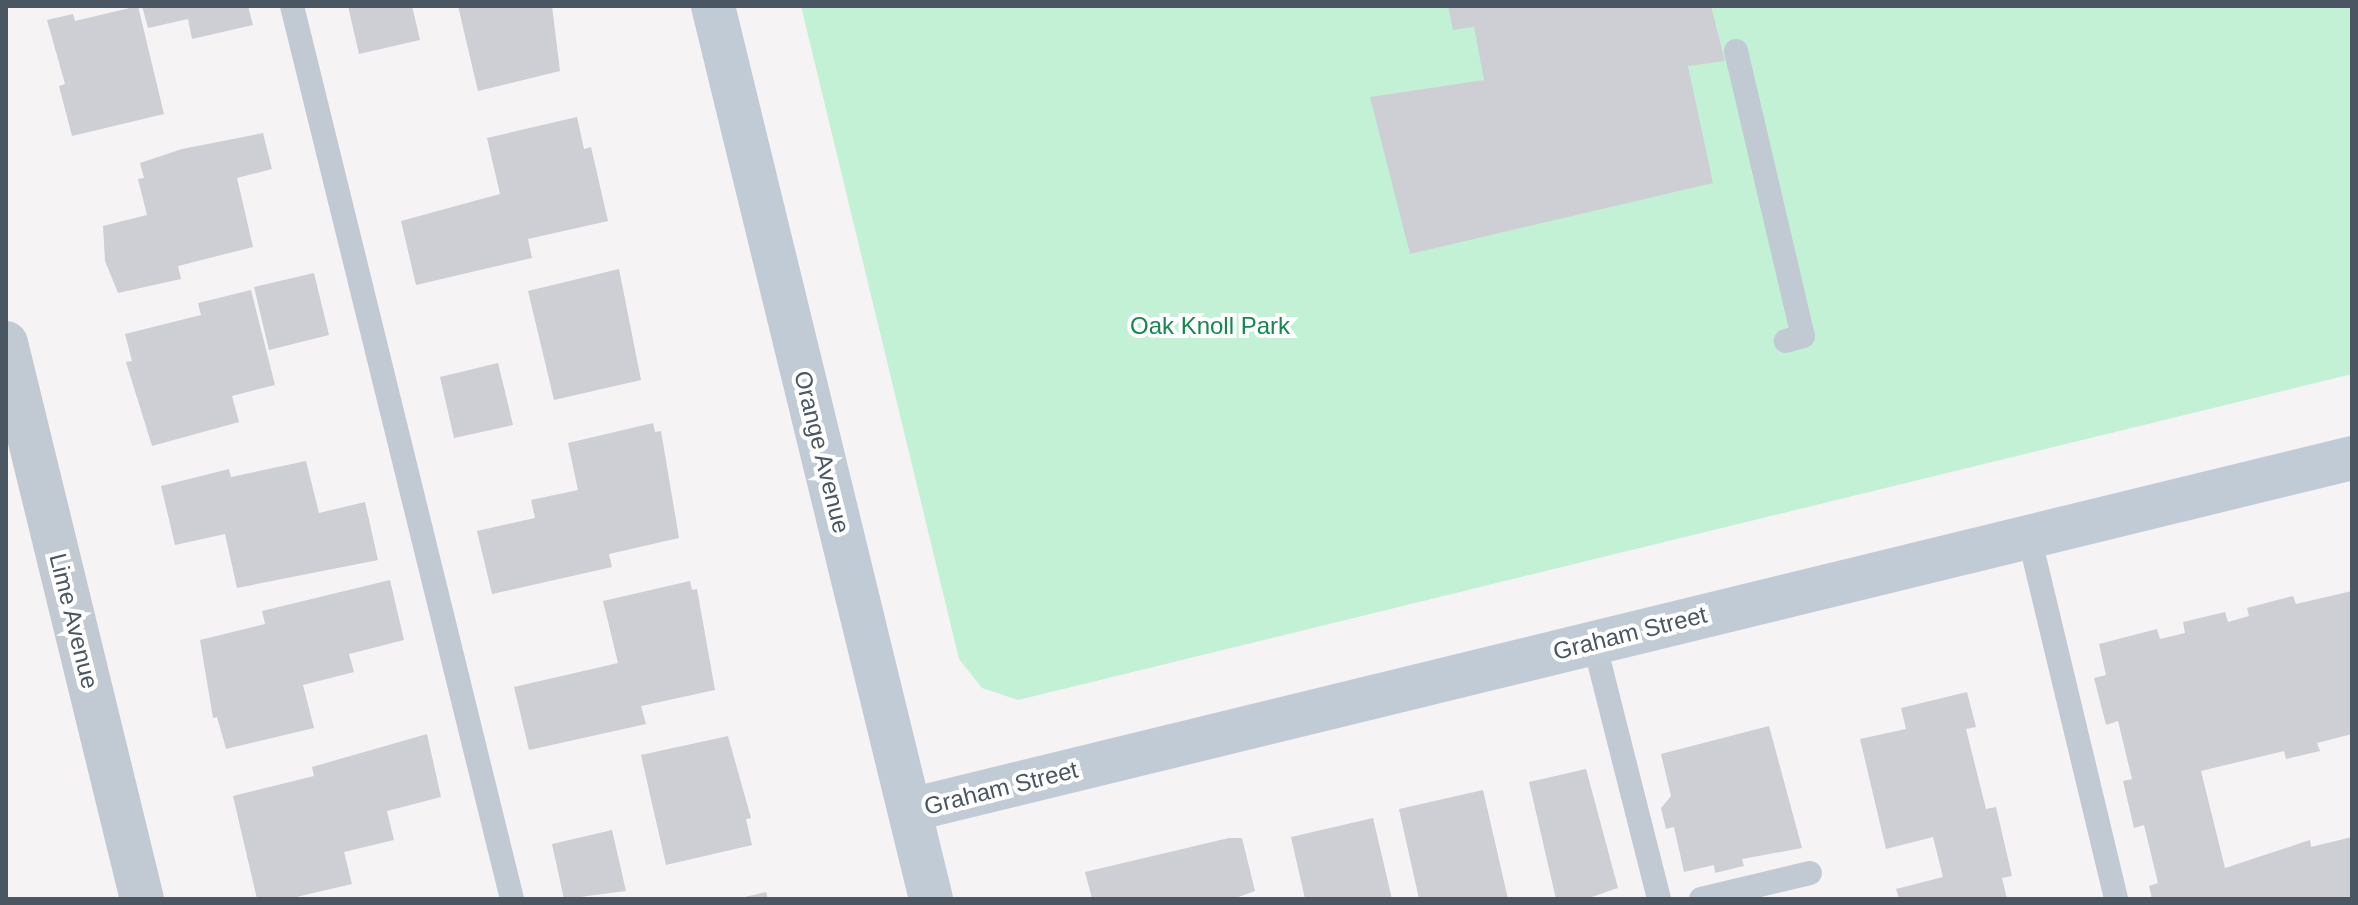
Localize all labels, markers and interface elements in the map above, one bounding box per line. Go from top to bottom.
park label: Oak Knoll Park [1130,312,1290,340]
street label: Orange Avenue [788,367,856,537]
street label: Lime Avenue [43,550,105,692]
street label: Graham Street [1550,600,1710,666]
street label: Graham Street [921,755,1081,821]

